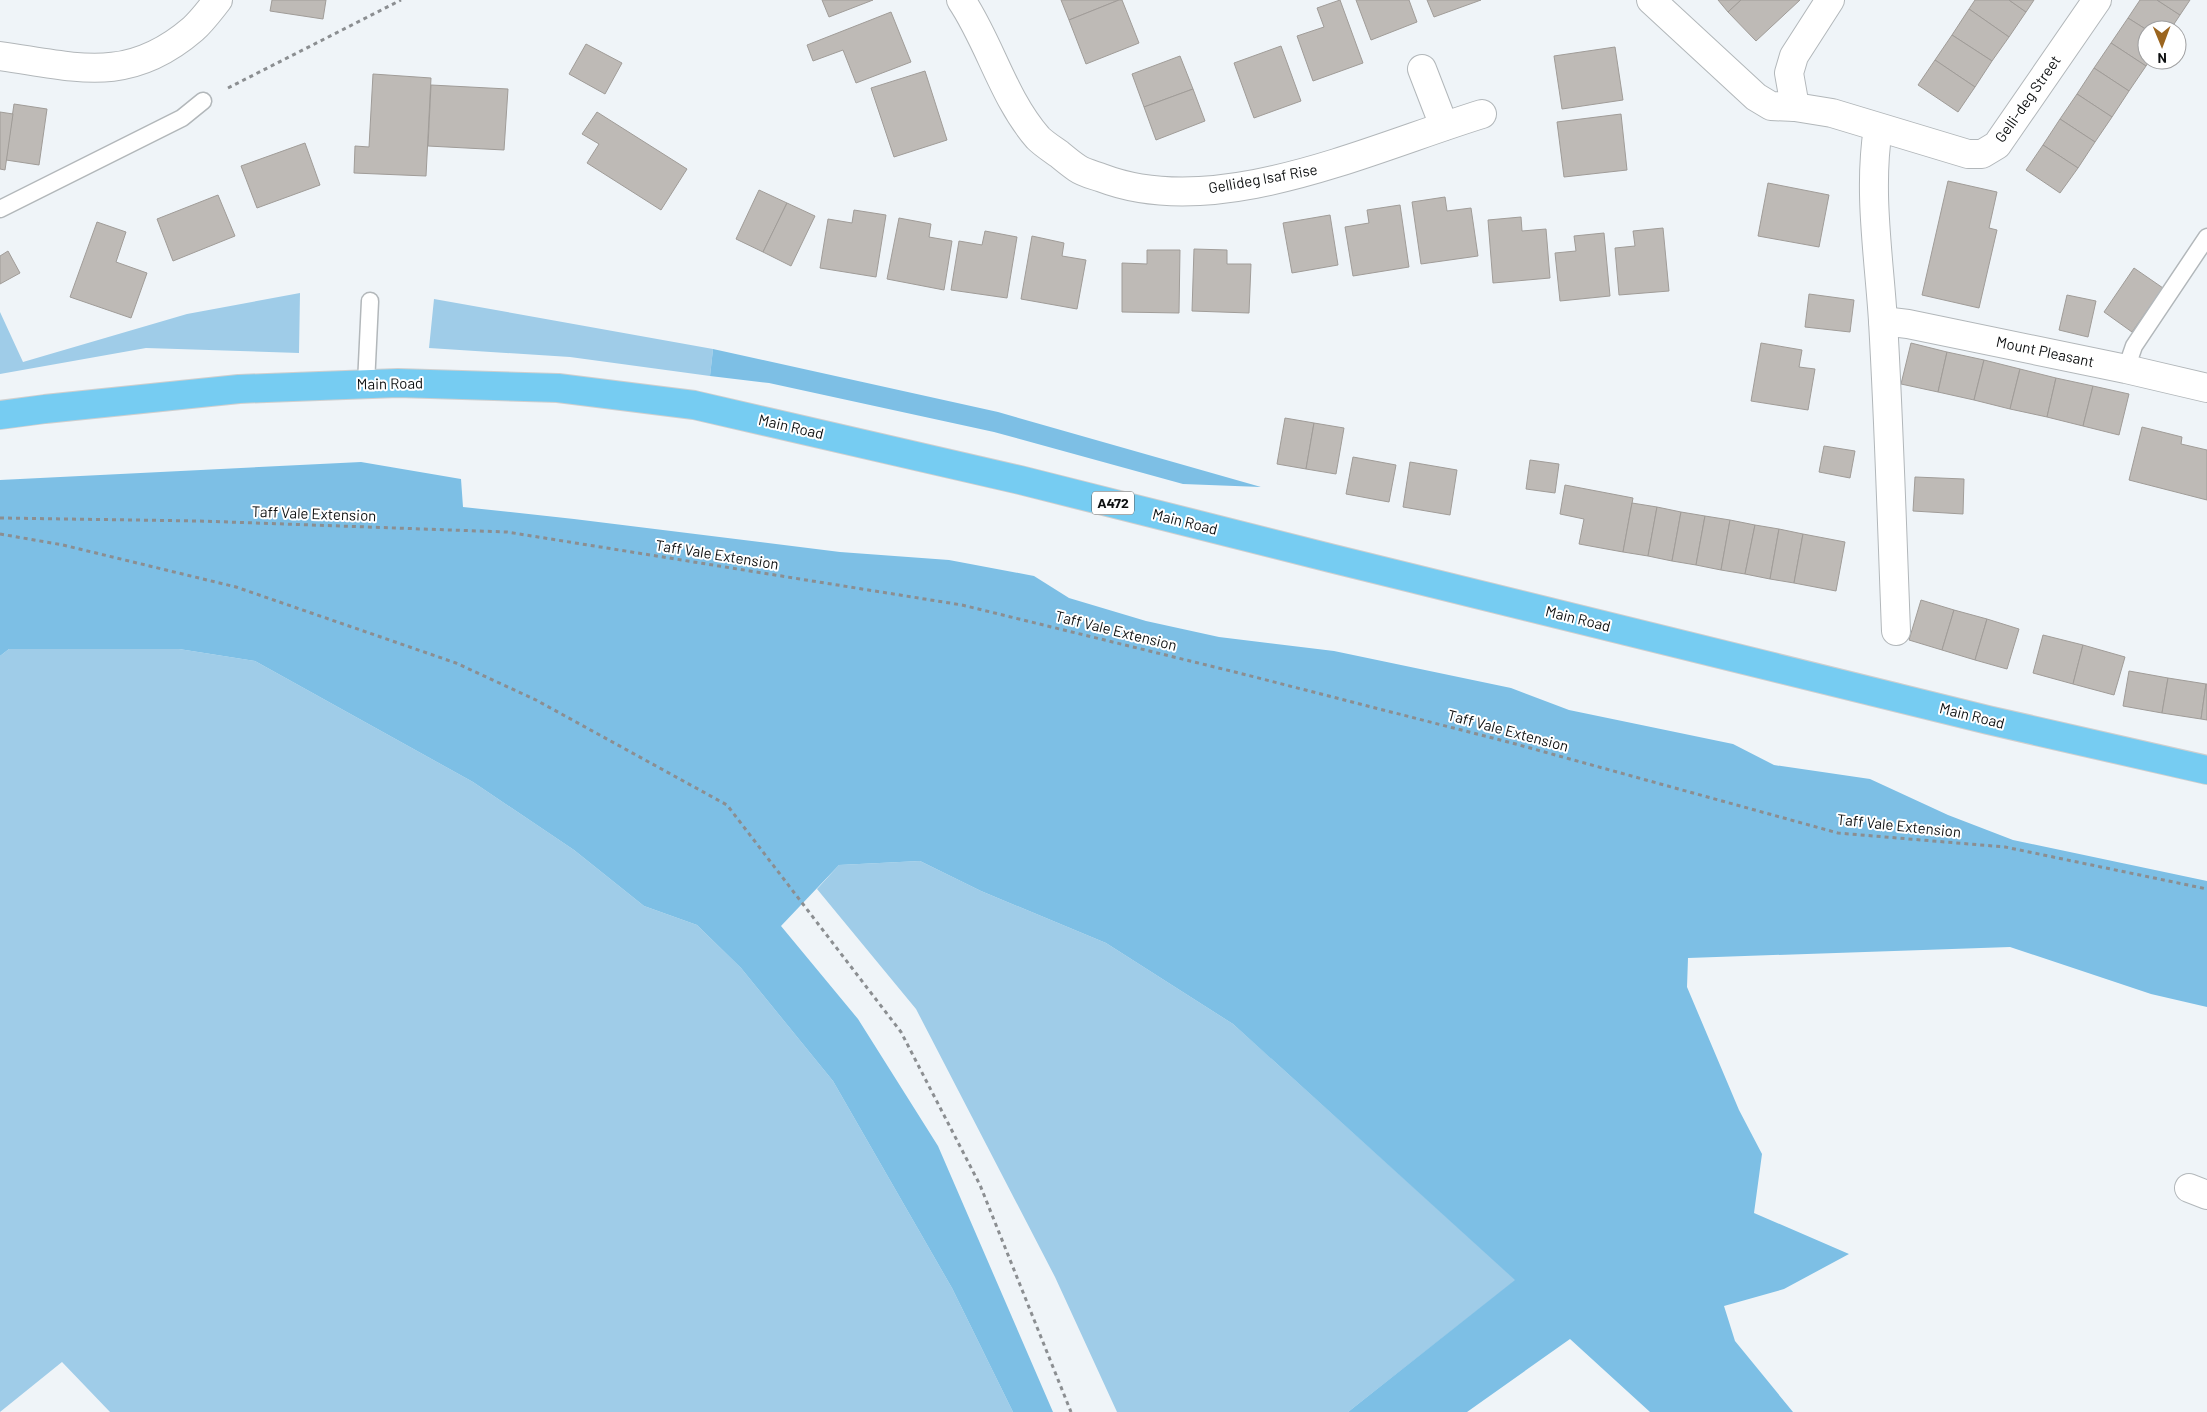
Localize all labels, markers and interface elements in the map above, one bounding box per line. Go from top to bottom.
north arrow [2137,20,2187,70]
text: N [2157,50,2167,67]
street label: Gelli-deg Street [1991,51,2064,145]
street label: Gellideg Isaf Rise [1207,160,1319,196]
street label: Mount Pleasant [1995,332,2096,370]
street label: Main Road [357,373,423,393]
street label: Main Road [757,410,826,442]
road number: A472 [1092,492,1134,514]
street label: Taff Vale Extension [251,502,377,524]
street label: Main Road [1151,504,1220,538]
street label: Taff Vale Extension [654,535,780,573]
street label: Main Road [1544,601,1613,635]
street label: Taff Vale Extension [1054,606,1179,654]
street label: Main Road [1938,698,2007,732]
street label: Taff Vale Extension [1446,705,1571,755]
street label: Taff Vale Extension [1836,810,1962,840]

